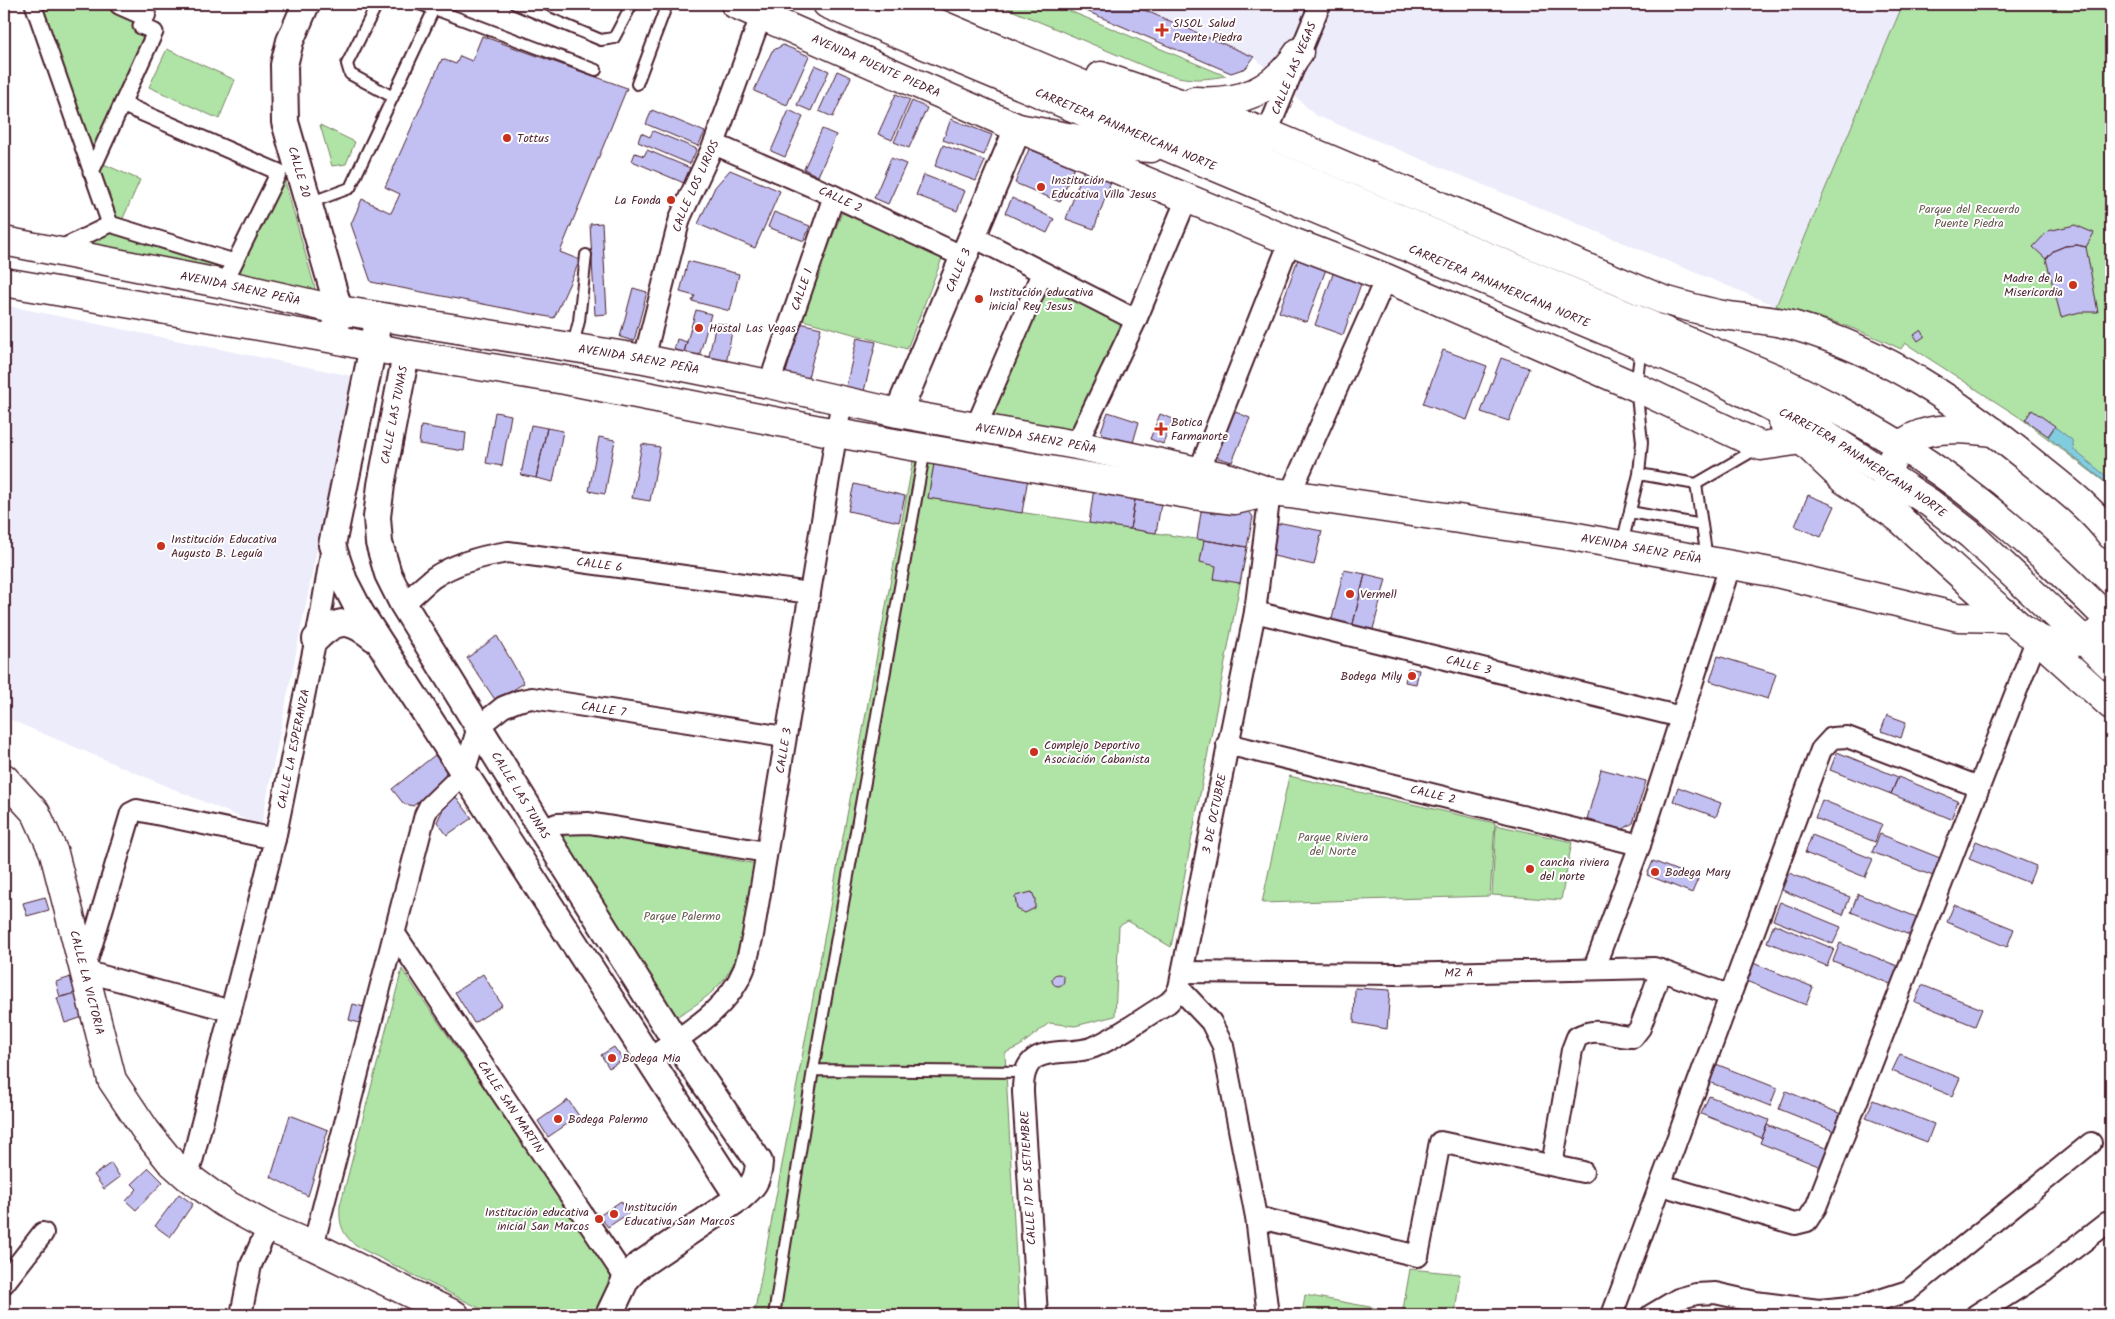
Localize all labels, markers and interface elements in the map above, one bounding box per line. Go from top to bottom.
place label: SISOL Salud Puente Piedra [1173,14,1243,47]
street label: CALLE LAS VEGAS [1266,18,1322,118]
marker: SISOL Salud Puente Piedra [1155,23,1169,37]
street label: AVENIDA PUENTE PIEDRA [808,30,943,103]
street label: CARRETERA PANAMERICANA NORTE [1032,83,1220,177]
place label: Tottus [517,129,549,148]
marker: Tottus [501,132,513,144]
street label: CALLE LOS LIRIOS [668,137,725,234]
street label: CALLE 20 [282,144,315,200]
place label: Institución Educativa Villa Jesus [1051,171,1156,204]
street label: CALLE 2 [815,181,865,218]
marker: Institución Educativa Villa Jesus [1035,181,1047,193]
place label: La Fonda [614,191,661,210]
marker: La Fonda [665,194,677,206]
park label: Parque del Recuerdo Puente Piedra [1918,200,2020,233]
street label: CARRETERA PANAMERICANA NORTE [1405,240,1594,333]
street label: CALLE 3 [941,245,976,295]
street label: CALLE 1 [786,266,818,313]
street label: AVENIDA SAENZ PEÑA [178,267,302,311]
place label: Madre de la Misericordia [2003,269,2063,302]
marker: Madre de la Misericordia [2067,279,2079,291]
place label: Institución educativa inicial Rey Jesus [989,283,1094,316]
marker: Institución educativa inicial Rey Jesus [973,293,985,305]
place label: Hostal Las Vegas [709,319,796,338]
marker: Hostal Las Vegas [693,322,705,334]
street label: AVENIDA SAENZ PEÑA [577,340,701,380]
street label: CALLE LAS TUNAS [376,364,413,466]
street label: CARRETERA PANAMERICANA NORTE [1775,403,1951,523]
place label: Botica Farmanorte [1171,413,1229,446]
street label: AVENIDA SAENZ PEÑA [974,418,1098,459]
marker: Botica Farmanorte [1155,423,1167,435]
street label: AVENIDA SAENZ PEÑA [1579,529,1703,569]
place label: Institución Educativa Augusto B. Leguía [171,530,277,563]
marker: Institución Educativa Augusto B. Leguía [155,540,167,552]
street label: CALLE 6 [575,552,624,577]
place label: Vermell [1360,585,1397,604]
marker: Vermell [1344,588,1356,600]
street label: CALLE 3 [1444,650,1493,680]
place label: Bodega Mily [1340,667,1402,686]
marker: Bodega Mily [1406,670,1418,682]
street label: CALLE LA ESPERANZA [272,687,315,811]
street label: CALLE 7 [580,697,628,722]
street label: CALLE 3 [771,726,797,775]
place label: Complejo Deportivo Asociación Cabanista [1044,736,1150,769]
marker: Complejo Deportivo Asociación Cabanista [1028,746,1040,758]
street label: CALLE LAS TUNAS [486,748,555,844]
street label: 3 DE OCTUBRE [1197,771,1232,855]
street label: CALLE 2 [1408,780,1458,810]
park label: Parque Riviera del Norte [1298,828,1369,861]
place label: cancha riviera del norte [1540,853,1610,886]
marker: cancha riviera del norte [1524,863,1536,875]
place label: Bodega Mary [1665,863,1731,882]
marker: Bodega Mary [1649,866,1661,878]
park label: Parque Palermo [643,907,721,926]
street label: CALLE LA VICTORIA [64,928,109,1037]
street label: MZ A [1444,963,1474,983]
place label: Bodega Mia [622,1049,681,1068]
marker: Bodega Mia [606,1052,618,1064]
street label: CALLE SAN MARTIN [472,1057,548,1157]
street label: CALLE 17 DE SETIEMBRE [1015,1109,1042,1246]
place label: Bodega Palermo [568,1110,648,1129]
marker: Bodega Palermo [552,1113,564,1125]
place label: Institución Educativa San Marcos [624,1198,735,1231]
place label: Institución educativa inicial San Marcos [485,1203,589,1236]
marker: Institución Educativa San Marcos [608,1208,620,1220]
marker: Institución educativa inicial San Marcos [593,1213,605,1225]

